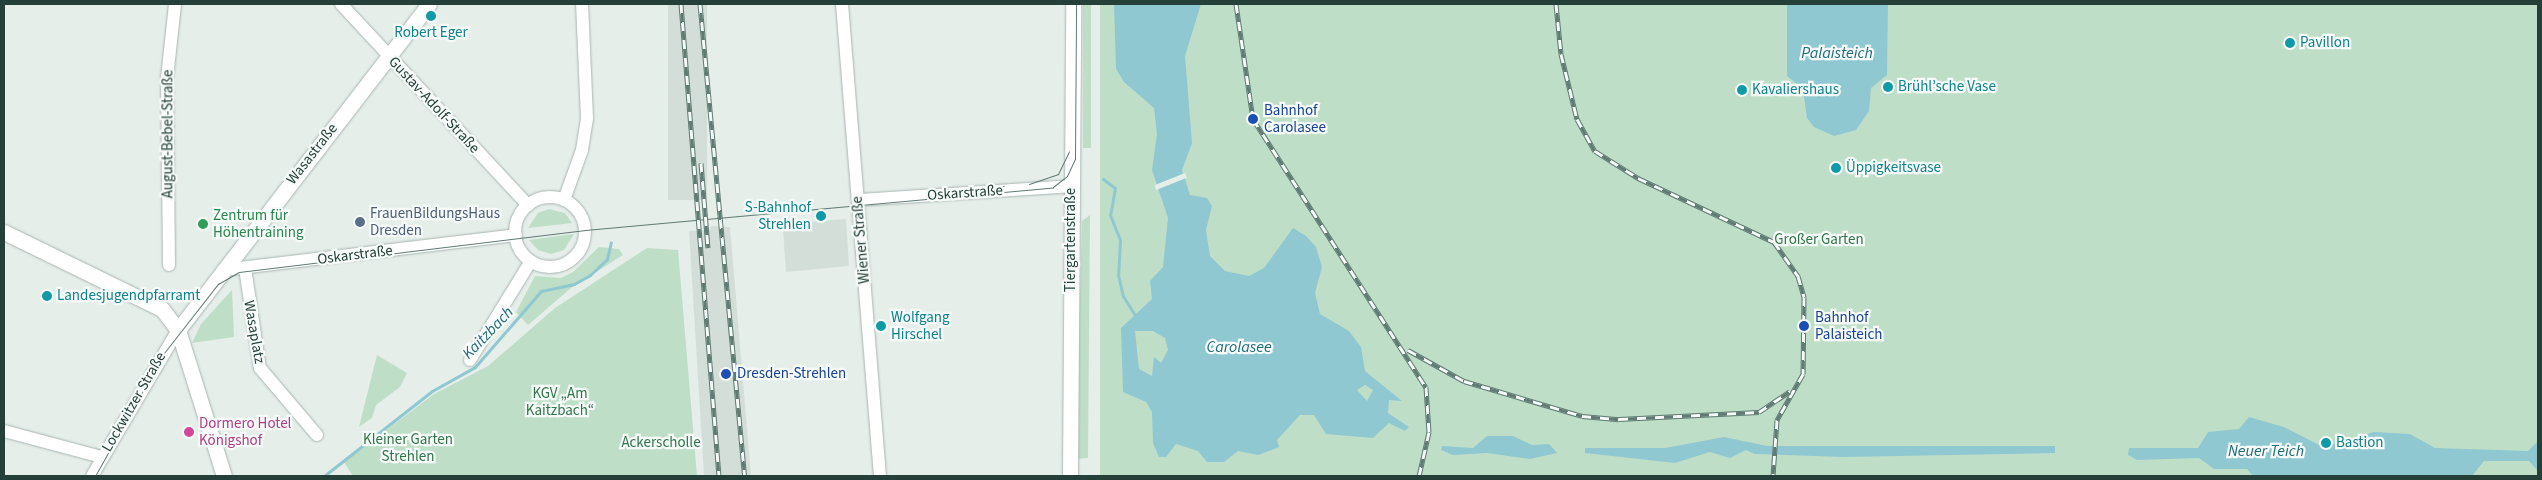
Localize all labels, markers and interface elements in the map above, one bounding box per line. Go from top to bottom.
marker: Robert Eger [425,10,437,22]
place label: Robert Eger [394,24,468,42]
place label: Pavillon [2300,34,2350,52]
marker: Pavillon [2284,37,2296,49]
water label: Palaisteich [1801,43,1873,63]
street label: Gustav-Adolf-Straße [385,53,483,157]
street label: August-Bebel-Straße [159,70,177,198]
place label: Brühl’sche Vase [1898,78,1996,96]
place label: Kavaliershaus [1752,81,1839,99]
marker: Brühl’sche Vase [1882,81,1894,93]
marker: Kavaliershaus [1736,84,1748,96]
place label: Bahnhof Carolasee [1264,101,1326,136]
marker: Bahnhof Carolasee [1246,112,1260,126]
street label: Wasastraße [283,120,341,188]
place label: Üppigkeitsvase [1846,159,1941,177]
marker: Üppigkeitsvase [1830,162,1842,174]
street label: Oskarstraße [927,181,1003,205]
street label: Tiergartenstraße [1062,188,1080,292]
street label: Wiener Straße [848,195,874,285]
place label: S-Bahnhof Strehlen [745,198,811,233]
place label: FrauenBildungsHaus Dresden [370,204,500,239]
place label: Zentrum für Höhentraining [213,206,304,241]
marker: S-Bahnhof Strehlen [815,210,827,222]
marker: FrauenBildungsHaus Dresden [354,216,366,228]
marker: Zentrum für Höhentraining [197,218,209,230]
park label: Großer Garten [1774,231,1864,249]
street label: Oskarstraße [316,241,394,269]
place label: Landesjugendpfarramt [57,287,200,305]
marker: Landesjugendpfarramt [41,290,53,302]
street label: Wasaplatz [240,299,268,365]
water label: Kaitzbach [458,303,518,363]
place label: Wolfgang Hirschel [891,308,950,343]
place label: Bahnhof Palaisteich [1815,308,1882,343]
marker: Bahnhof Palaisteich [1797,319,1811,333]
marker: Wolfgang Hirschel [875,320,887,332]
water label: Carolasee [1206,337,1272,357]
street label: Lockwitzer Straße [98,349,170,455]
place label: Dresden-Strehlen [737,365,846,383]
marker: Dresden-Strehlen [719,367,733,381]
park label: KGV „Am Kaitzbach“ [526,384,594,419]
place label: Dormero Hotel Königshof [199,414,291,449]
marker: Dormero Hotel Königshof [183,426,195,438]
park label: Kleiner Garten Strehlen [363,430,453,465]
park label: Ackerscholle [621,434,701,452]
place label: Bastion [2336,434,2383,452]
marker: Bastion [2320,437,2332,449]
water label: Neuer Teich [2228,441,2304,461]

